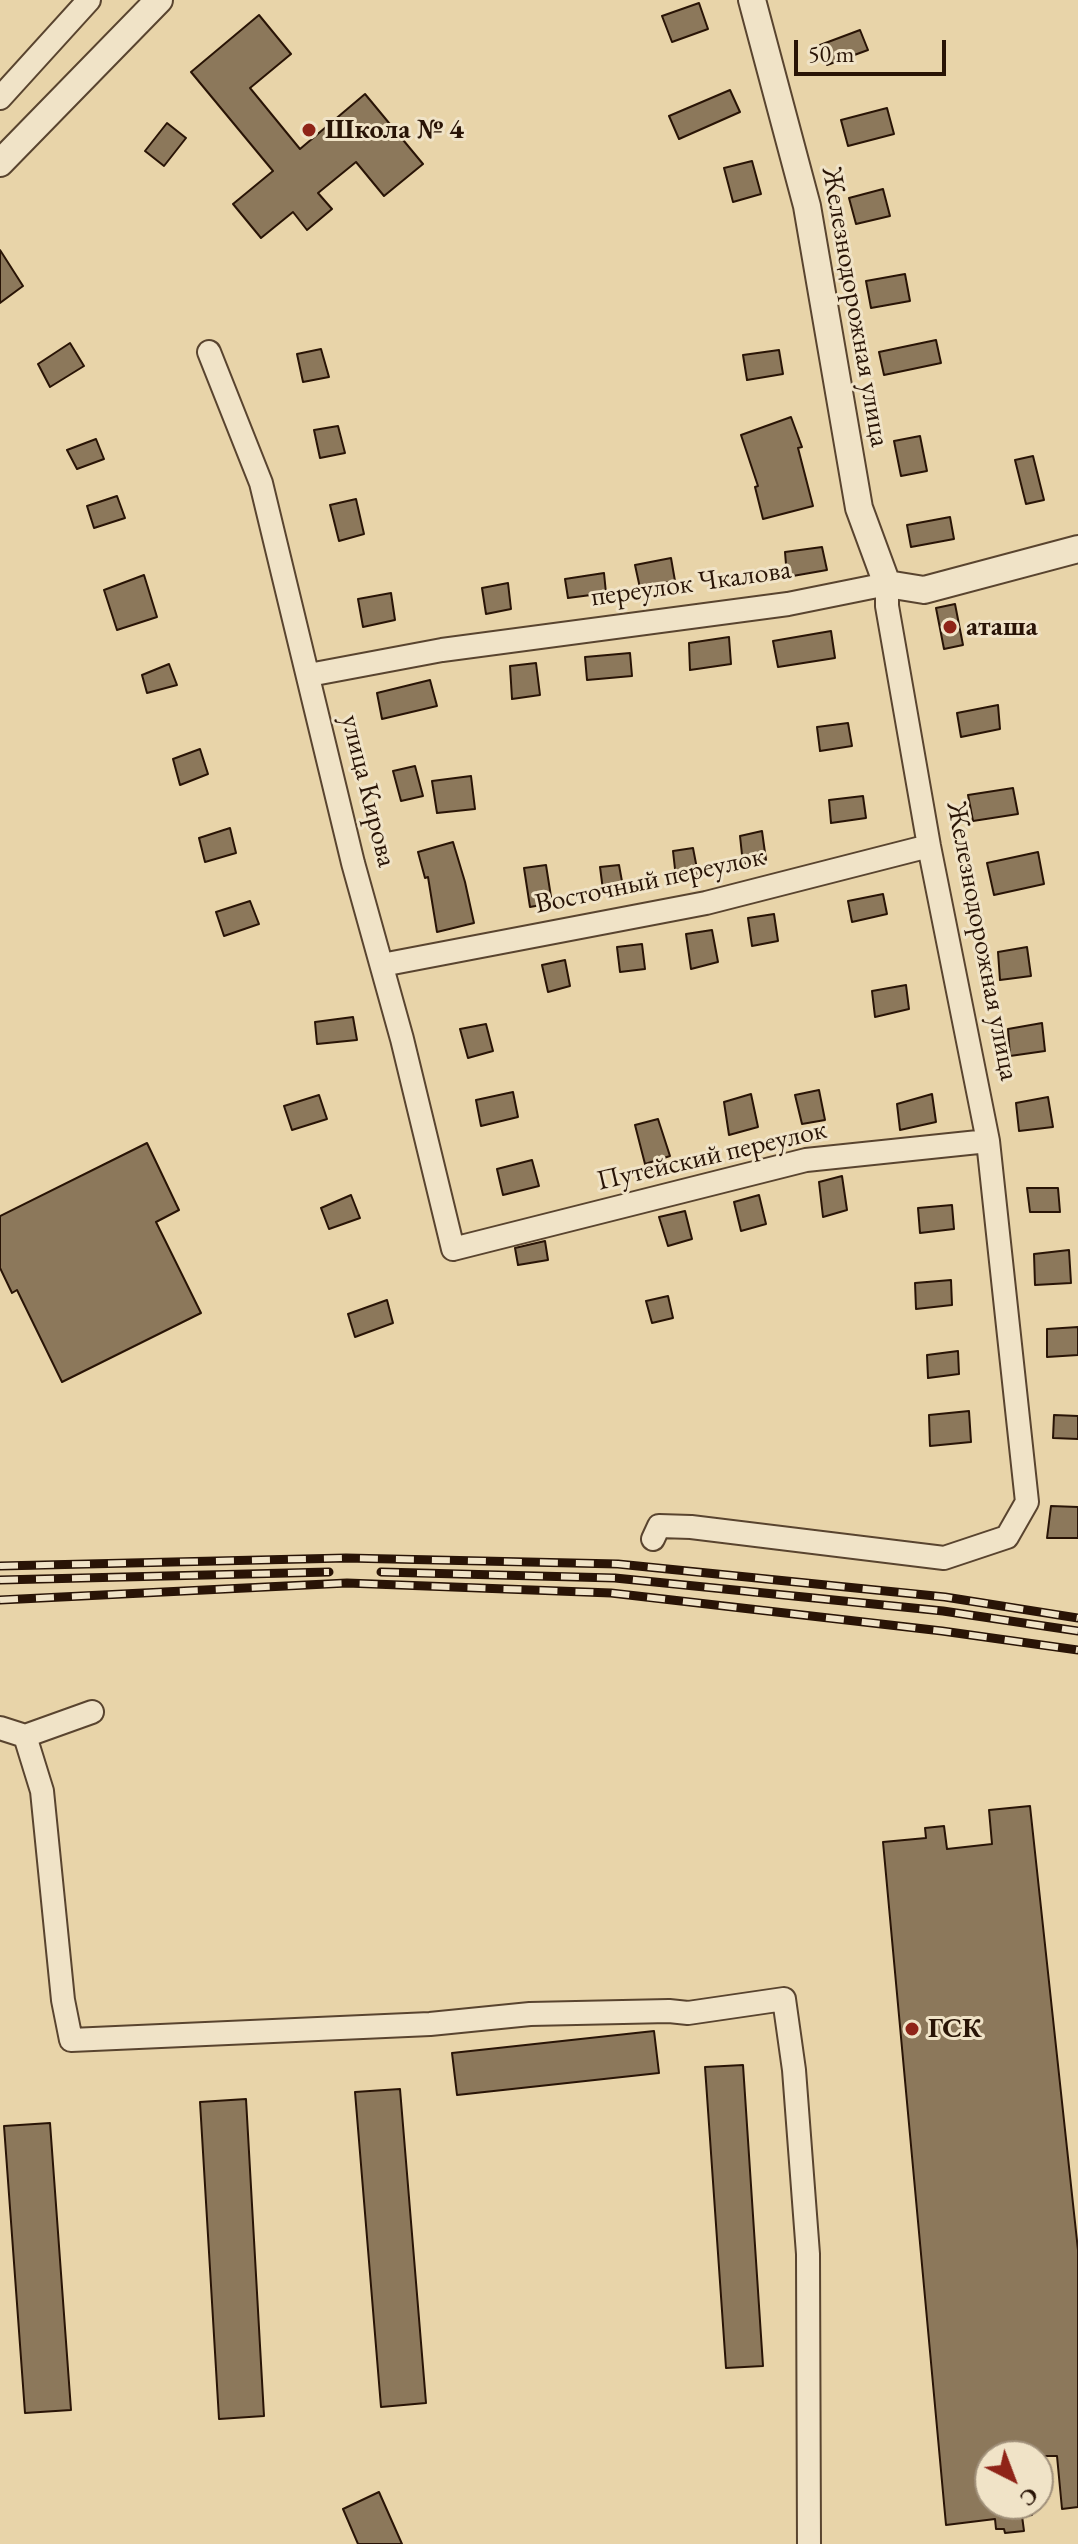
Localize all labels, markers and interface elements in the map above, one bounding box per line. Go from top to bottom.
scale bar [798,24,950,74]
text: 50 m [808,38,855,69]
place label: Школа № 4 [325,113,464,147]
marker: Школа № 4 [300,121,318,139]
street label: Железнодорожная улица [814,164,896,450]
street label: переулок Чкалова [589,553,793,615]
place label: аташа [966,610,1038,644]
marker: аташа [941,618,959,636]
street label: улица Кирова [333,711,403,871]
street label: Железнодорожная улица [938,798,1026,1084]
street label: Восточный переулок [532,840,768,922]
street label: Путейский переулок [594,1113,830,1199]
place label: ГСК [928,2012,982,2046]
marker: ГСК [903,2020,921,2038]
north arrow [974,2440,1054,2520]
text: С [1014,2481,1045,2513]

